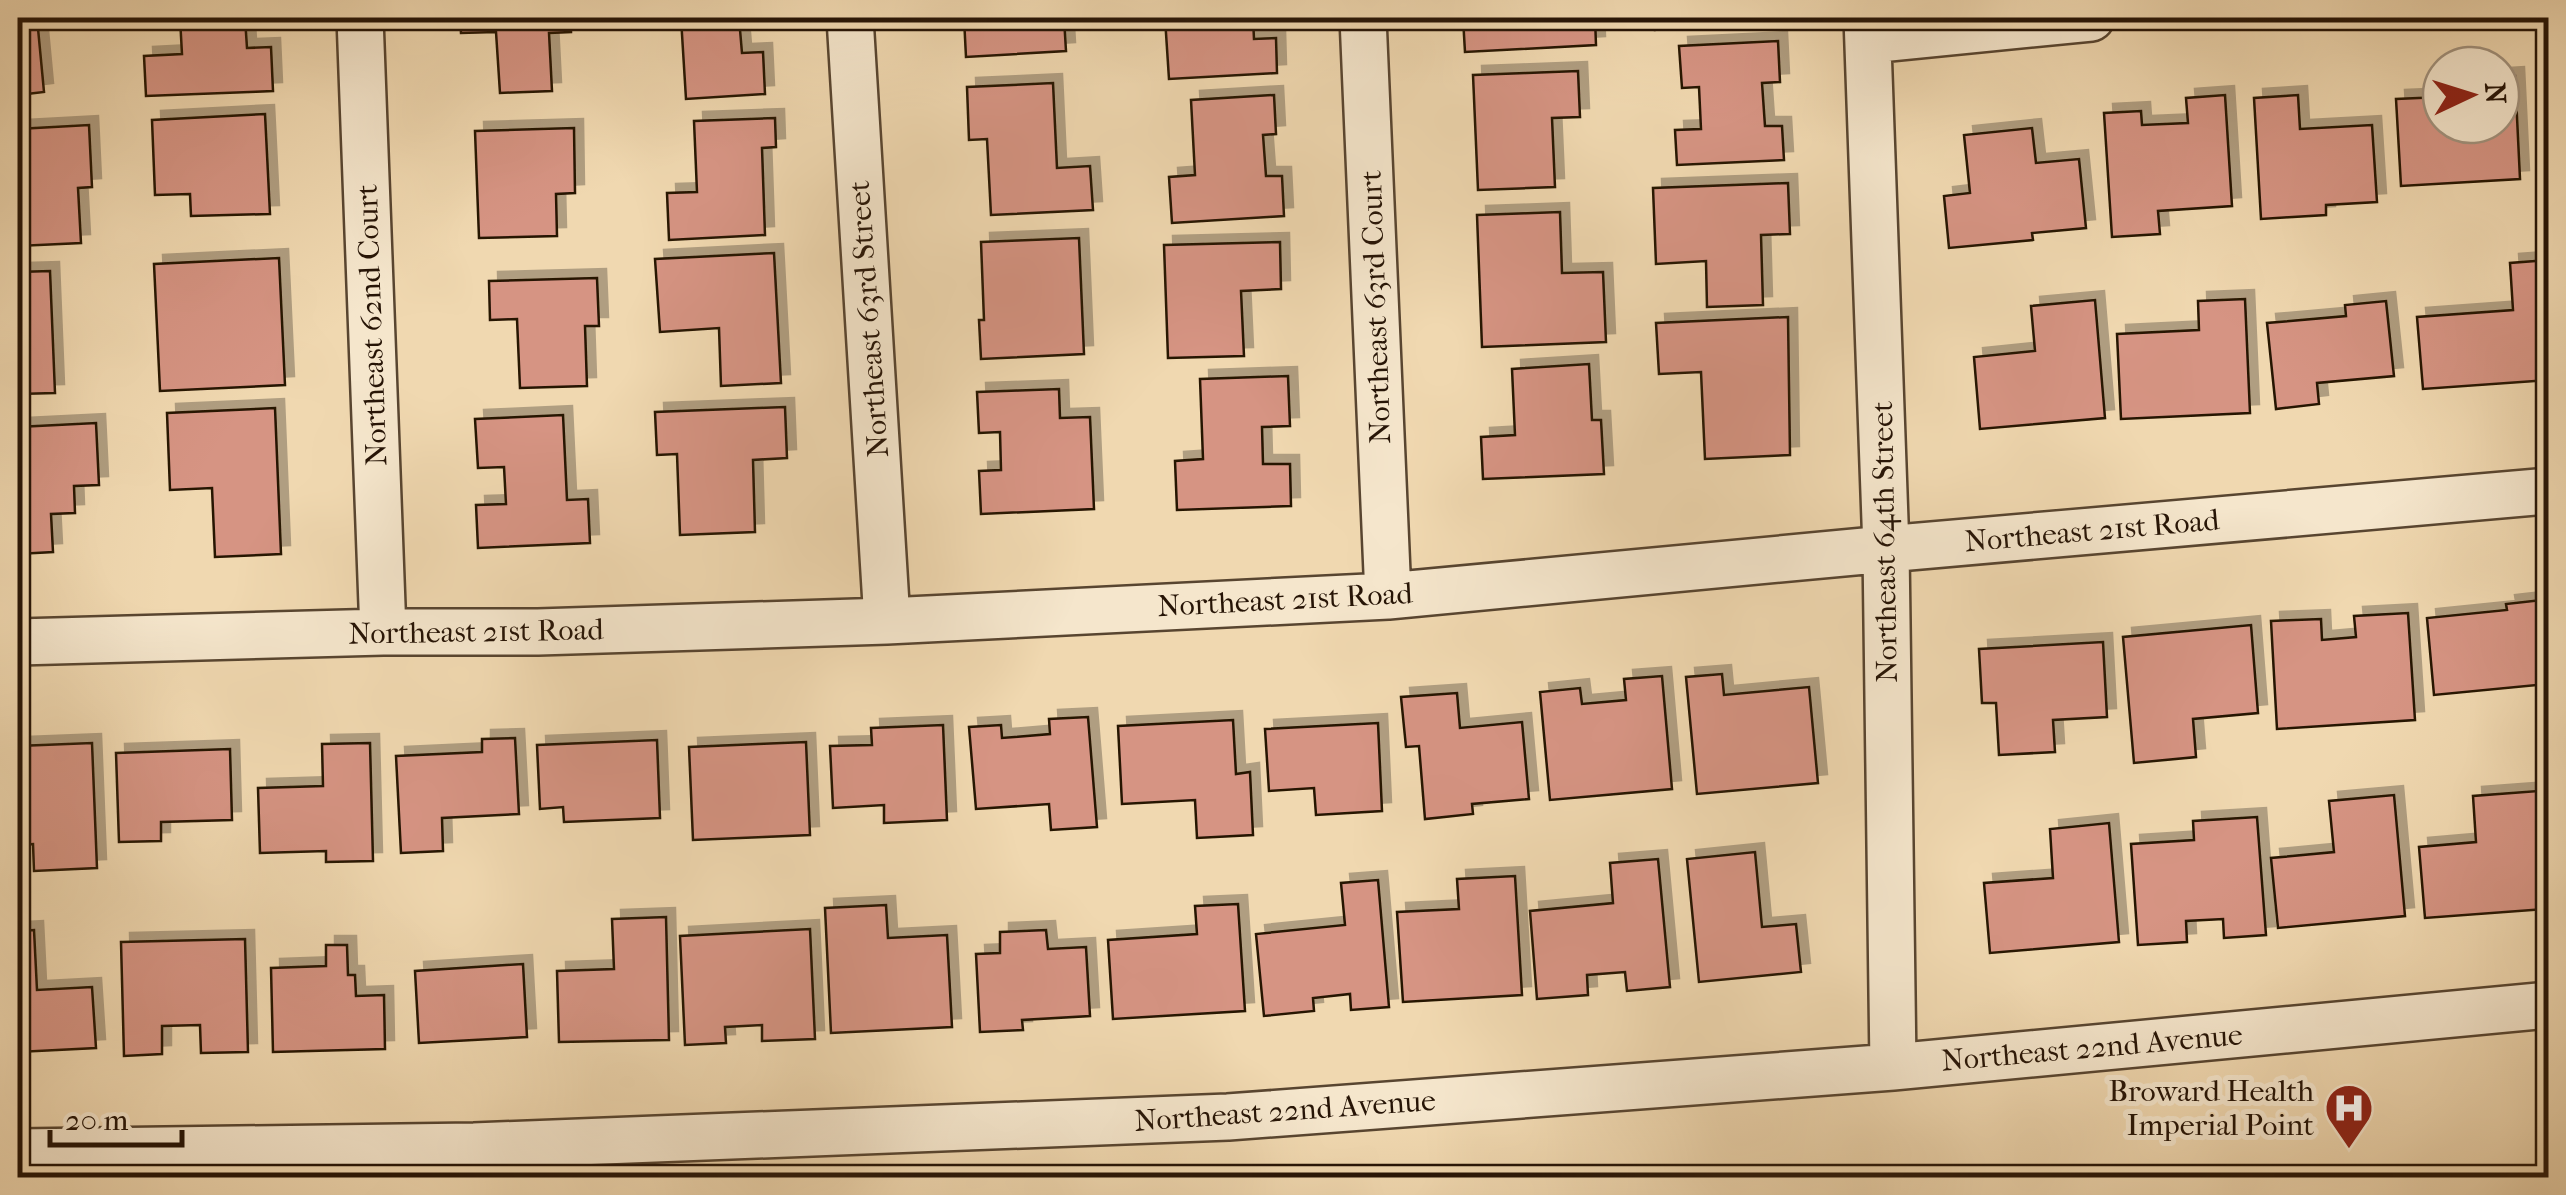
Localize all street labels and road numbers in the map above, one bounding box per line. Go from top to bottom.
street label: Northeast 63rd Court [1354,169,1398,444]
street label: Northeast 63rd Street [842,179,896,459]
street label: Northeast 62nd Court [350,183,394,467]
street label: Northeast 64th Street [1865,401,1905,683]
street label: Northeast 21st Road [1963,502,2221,560]
street label: Northeast 21st Road [1156,576,1414,624]
street label: Northeast 21st Road [348,612,605,652]
street label: Northeast 22nd Avenue [1940,1017,2244,1079]
street label: Northeast 22nd Avenue [1133,1083,1437,1139]

